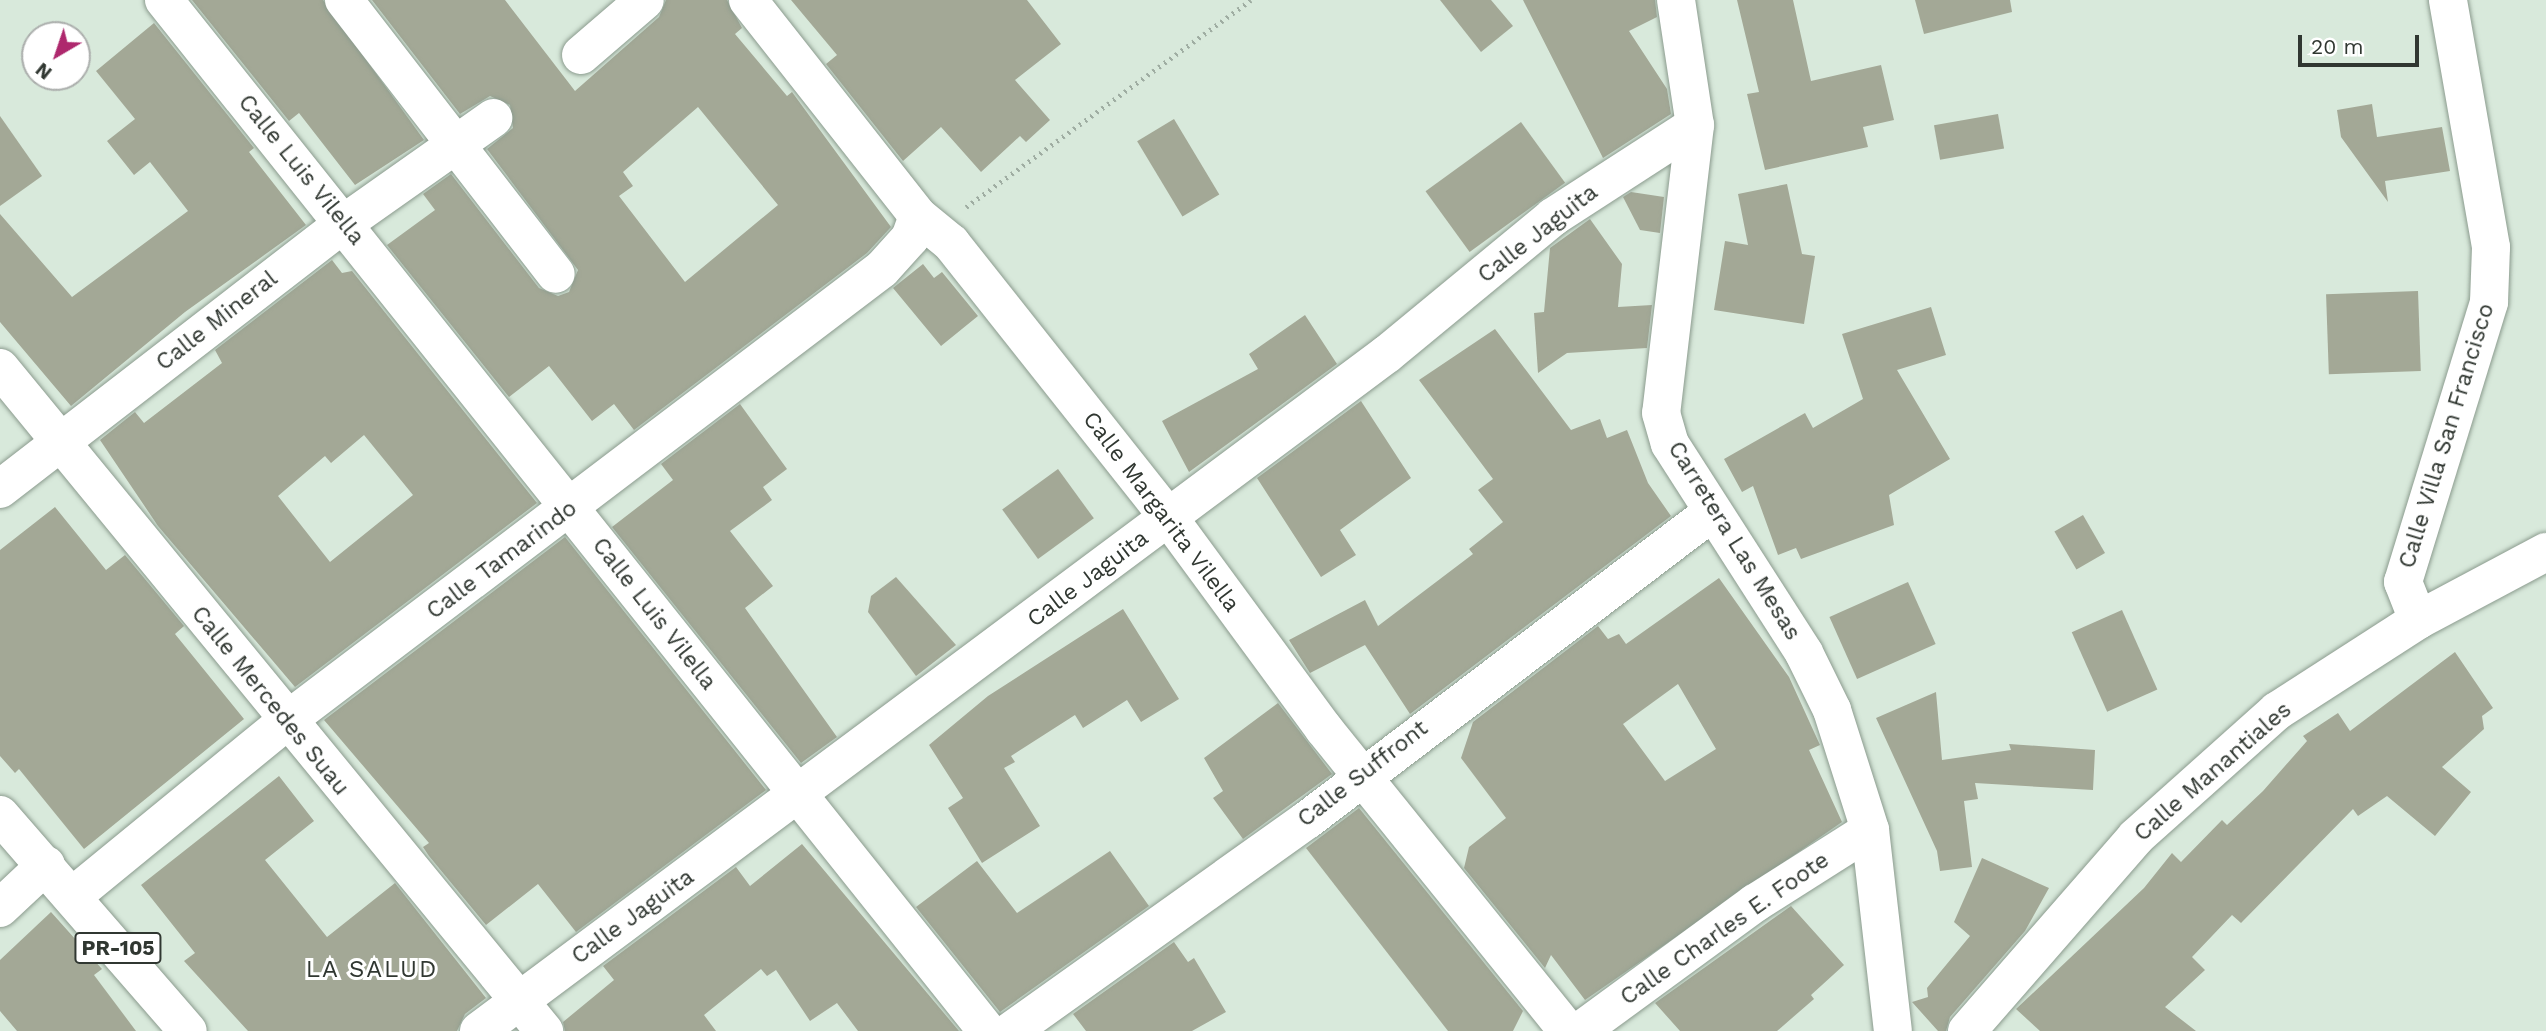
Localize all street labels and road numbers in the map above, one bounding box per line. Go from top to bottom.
street label: Calle Luis Vilella [232,89,370,251]
street label: Calle Jaguita [1472,179,1604,289]
street label: Calle Mineral [151,265,283,377]
street label: Calle Villa San Francisco [2393,300,2501,572]
street label: Calle Margarita Vilella [1076,406,1246,618]
street label: Carretera Las Mesas [1661,436,1807,646]
street label: Calle Tamarindo [421,494,583,626]
street label: Calle Jaguita [1022,524,1154,634]
street label: Calle Luis Vilella [586,532,722,696]
street label: Calle Mercedes Suau [185,601,355,801]
street label: Calle Manantiales [2129,696,2297,848]
street label: Calle Suffront [1292,715,1434,833]
street label: Calle Charles E. Foote [1615,846,1835,1012]
street label: Calle Jaguita [566,863,700,971]
road number: PR-105 [74,930,162,965]

